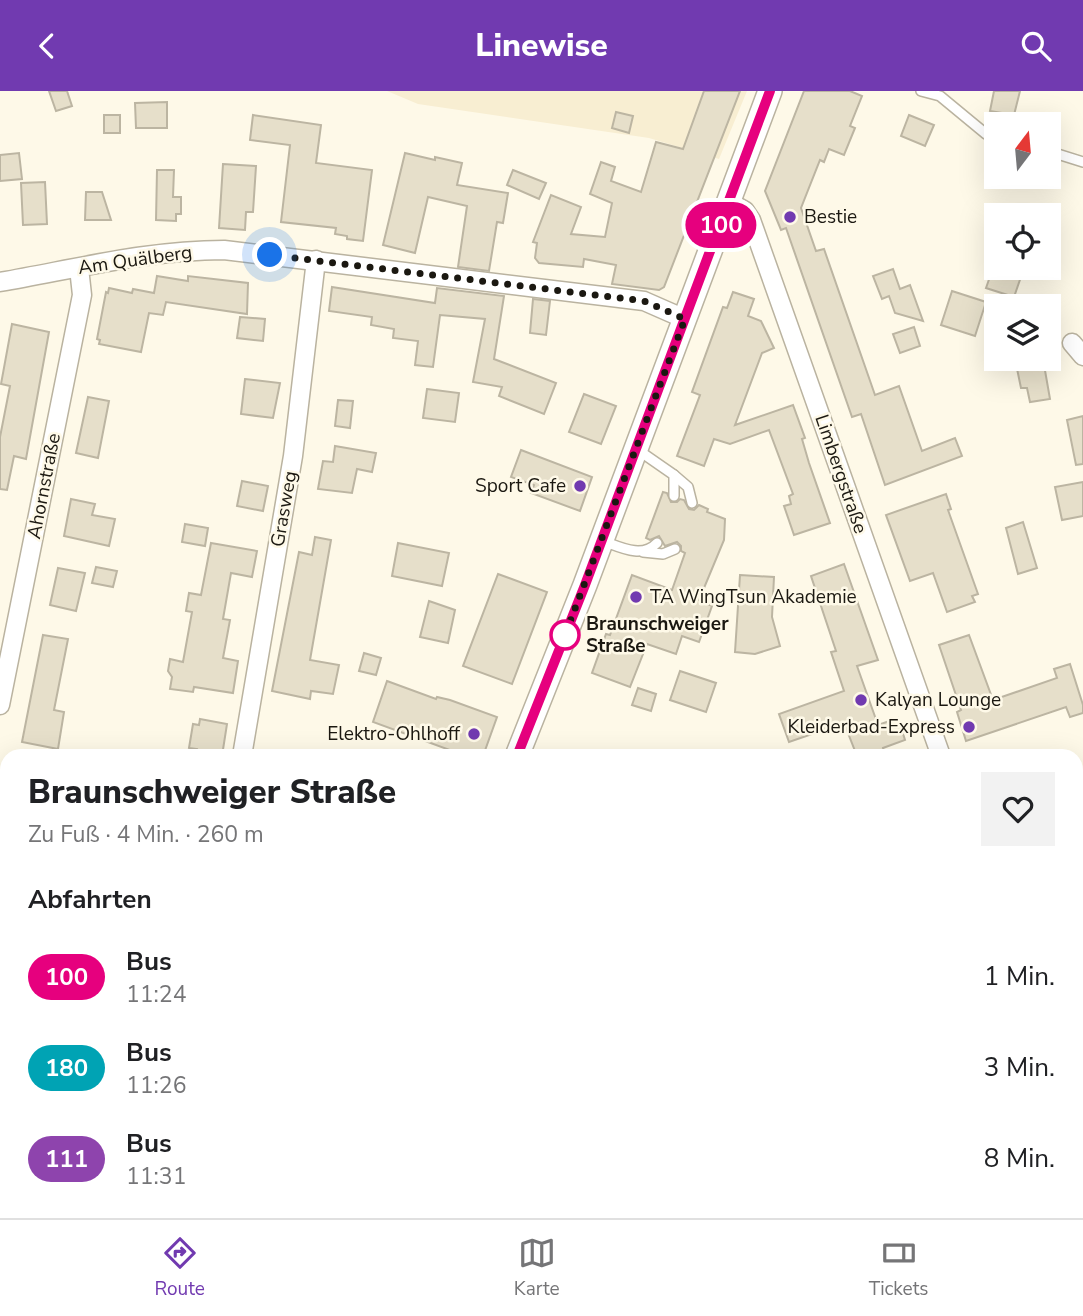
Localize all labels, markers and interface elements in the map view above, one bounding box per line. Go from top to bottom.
text: Linewise [475,24,608,67]
icon: back [28,27,66,65]
icon: search [1017,27,1055,65]
north arrow [984,112,1060,189]
map controls [984,112,1061,371]
line badge: 100 [681,202,761,248]
button: locate [984,203,1061,280]
place label: Bestie [804,204,857,230]
text: 100 [699,209,743,241]
marker: Bestie [782,209,798,225]
your location [252,237,287,272]
street label: Am Quälberg [76,239,194,281]
button: layers [984,294,1061,371]
street label: Limbergstraße [808,411,874,537]
street label: Ahornstraße [21,431,67,541]
street label: Grasweg [265,469,303,549]
place label: Sport Cafe [475,473,566,499]
marker: Sport Cafe [572,478,588,494]
place label: TA WingTsun Akademie [650,584,857,610]
marker: TA WingTsun Akademie [628,589,644,605]
place label: Braunschweiger Straße [586,611,729,659]
marker: Braunschweiger Straße [550,620,580,650]
place label: Kalyan Lounge [875,687,1001,713]
marker: Kalyan Lounge [853,692,869,708]
place label: Kleiderbad-Express [788,714,955,740]
marker: Kleiderbad-Express [961,719,977,735]
place label: Elektro-Ohlhoff [327,721,461,747]
marker: Elektro-Ohlhoff [466,726,482,742]
text: Braunschweiger Straße [28,770,396,815]
button: heart [981,772,1055,846]
text: Zu Fuß · 4 Min. · 260 m [28,819,264,850]
text: Abfahrten [28,882,152,917]
text: Bus [126,944,172,979]
text: 1 Min. [984,959,1055,994]
text: 100 [45,961,88,993]
text: 11:24 [126,979,186,1010]
text: Bus [126,1035,172,1070]
text: 3 Min. [984,1050,1055,1085]
text: 180 [45,1052,88,1084]
text: 11:26 [126,1070,186,1101]
text: Bus [126,1126,172,1161]
text: 8 Min. [984,1141,1055,1176]
text: 111 [45,1143,88,1175]
text: 11:31 [126,1161,186,1192]
tab: Route [154,1234,205,1302]
tab: Karte [514,1234,560,1302]
tab: Tickets [869,1234,928,1302]

